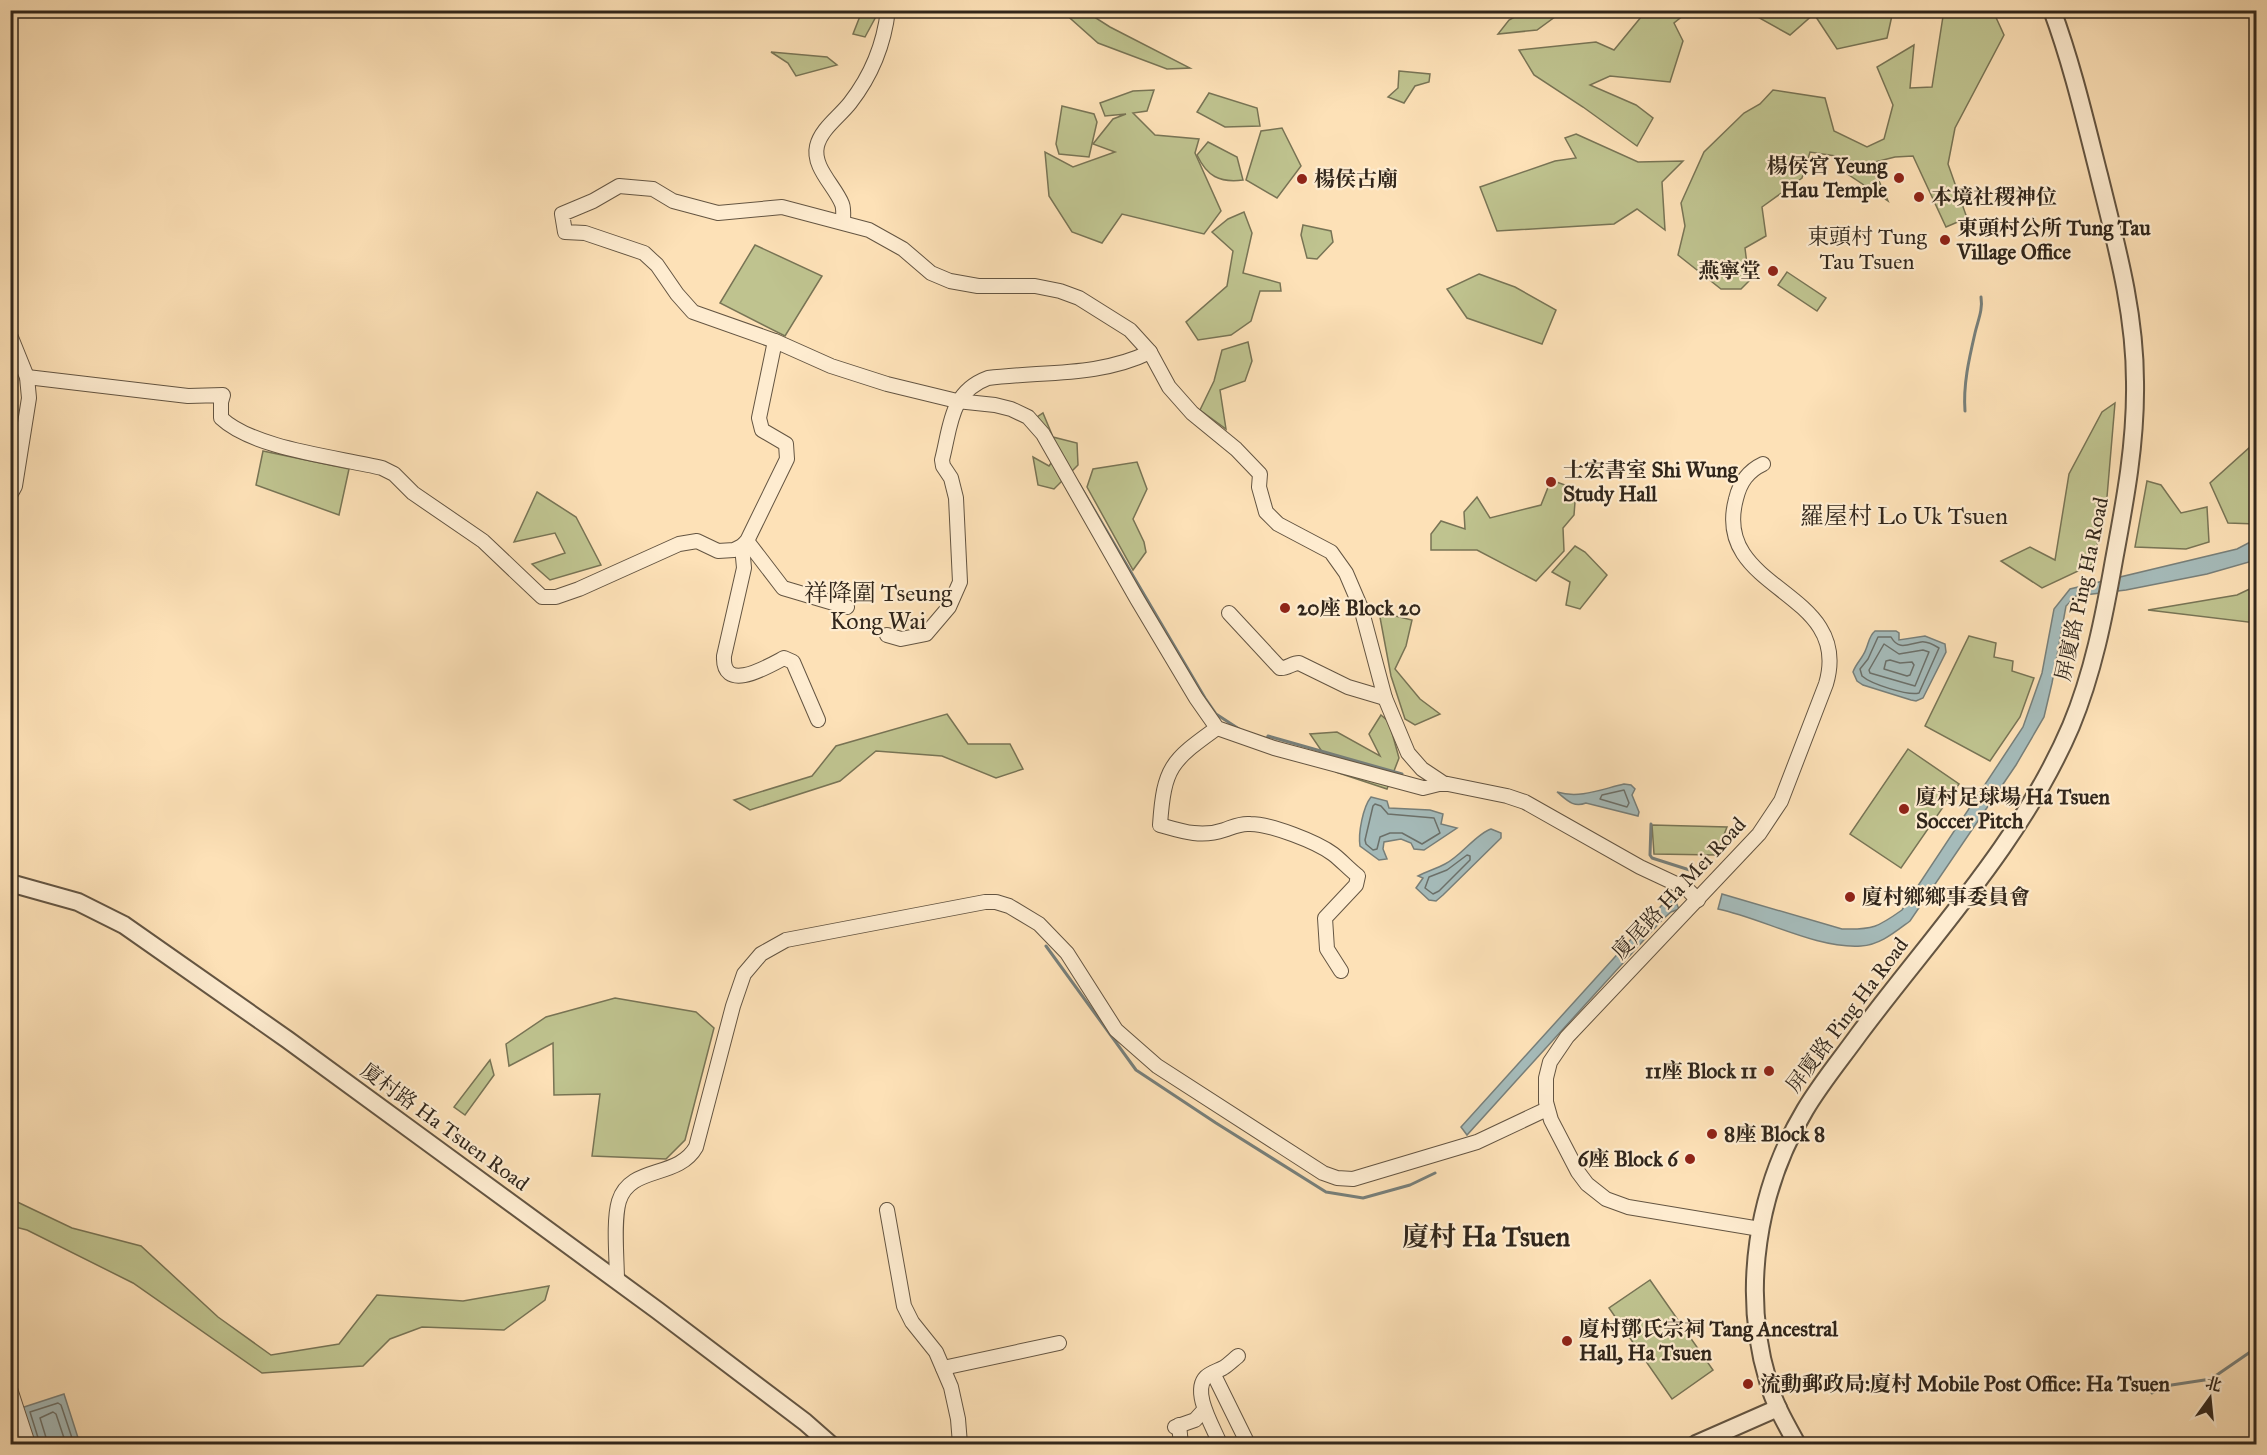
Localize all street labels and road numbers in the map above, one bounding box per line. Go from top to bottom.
street label: 屏廈路 Ping Ha Road [2050,494,2114,683]
street label: 廈尾路 Ha Mei Road [1607,811,1752,964]
street label: 屏廈路 Ping Ha Road [1780,932,1914,1098]
street label: 廈村路 Ha Tsuen Road [356,1057,534,1197]

